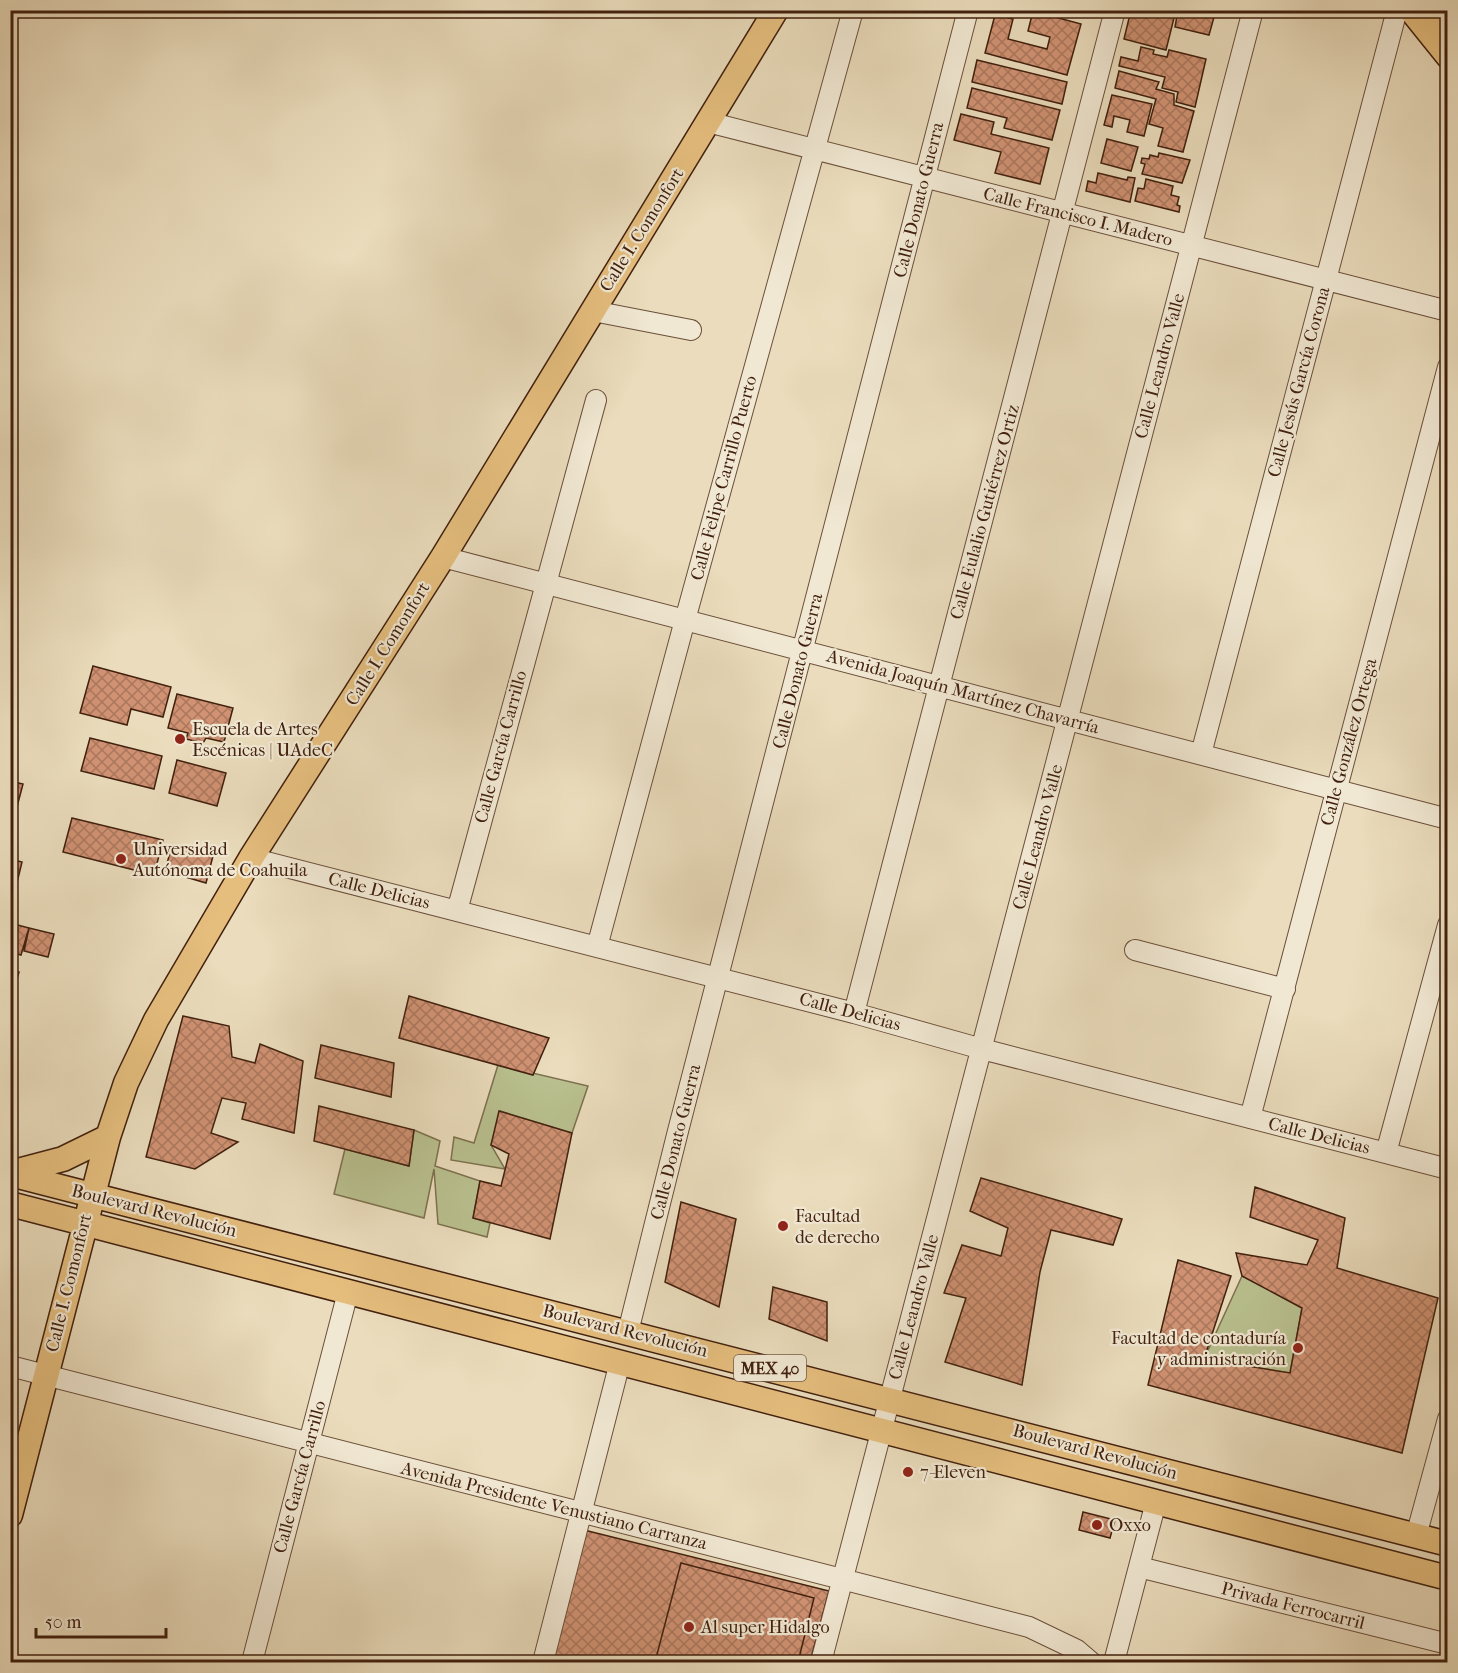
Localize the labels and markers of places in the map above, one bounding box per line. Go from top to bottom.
place label: Escuela de Artes Escénicas | UAdeC [192,719,333,761]
marker: Escuela de Artes Escénicas | UAdeC [173,732,187,746]
place label: Universidad Autónoma de Coahuila [132,839,308,881]
marker: Universidad Autónoma de Coahuila [114,852,128,866]
place label: Facultad de derecho [795,1206,880,1248]
marker: Facultad de derecho [776,1219,790,1233]
place label: Facultad de contaduría y administración [1111,1328,1287,1370]
marker: Facultad de contaduría y administración [1291,1341,1305,1355]
place label: 7-Eleven [920,1462,986,1483]
marker: 7-Eleven [901,1465,915,1479]
place label: Oxxo [1109,1515,1151,1536]
marker: Oxxo [1090,1518,1104,1532]
place label: Al super Hidalgo [700,1617,830,1638]
marker: Al super Hidalgo [682,1620,696,1634]

